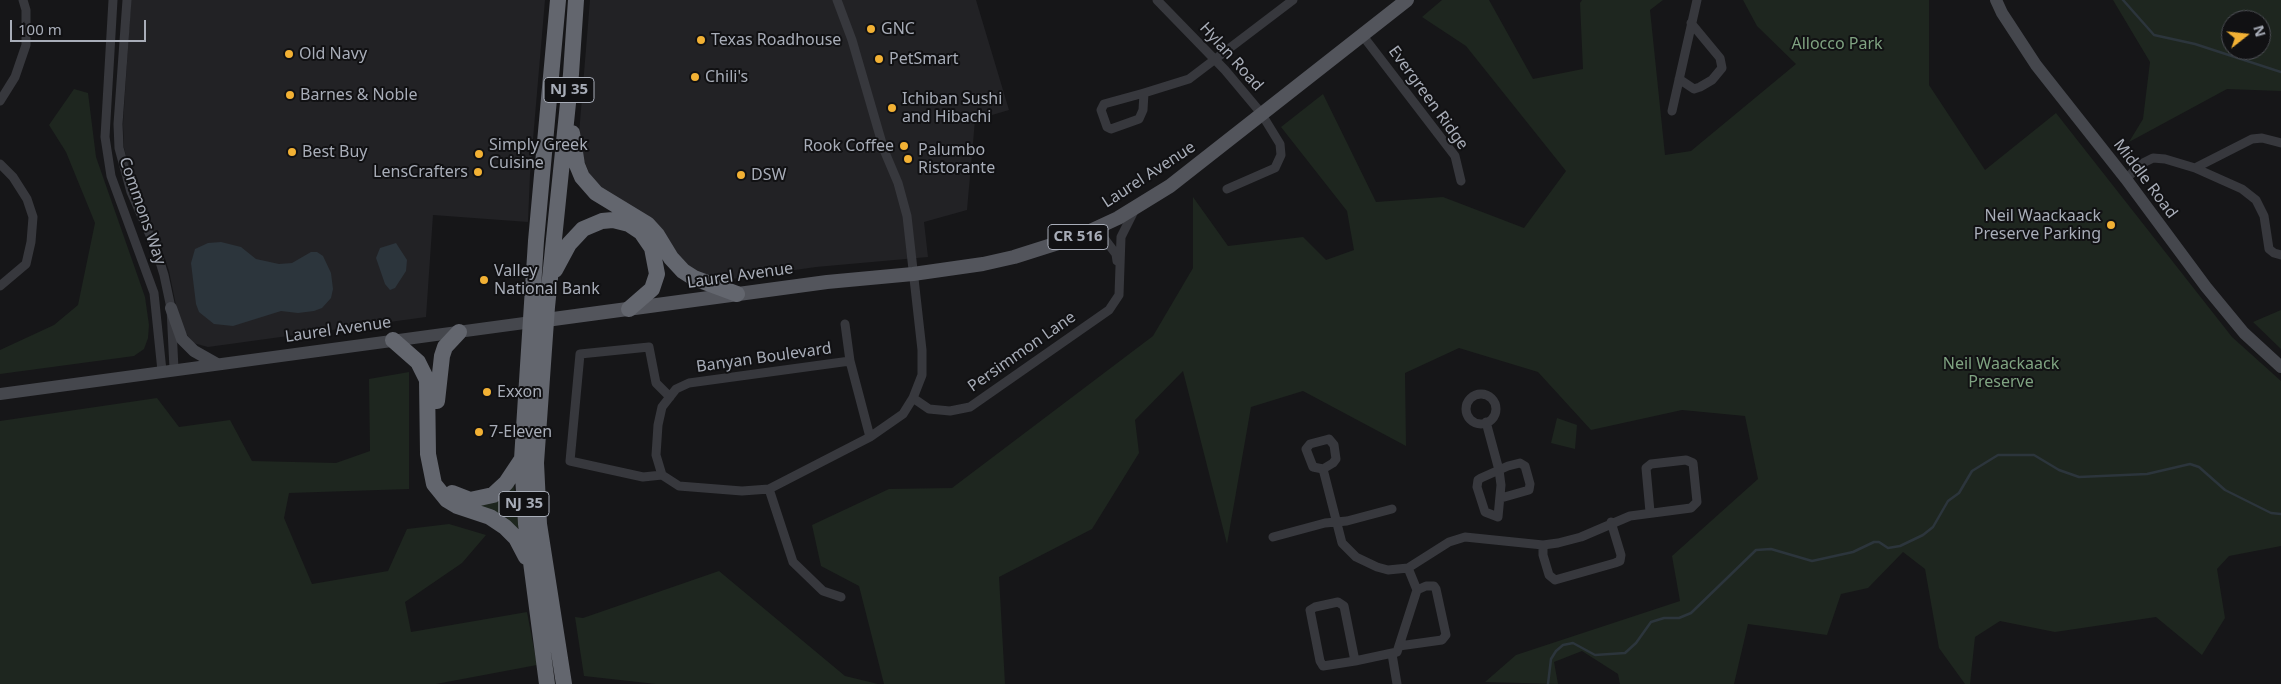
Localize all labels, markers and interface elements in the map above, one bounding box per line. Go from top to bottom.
scale bar [12,10,149,42]
north arrow [2221,10,2271,60]
text: 100 m [18,19,62,39]
place label: GNC [881,19,915,39]
street label: Hylan Road [1195,19,1267,95]
marker: GNC [865,23,877,35]
text: N [2249,23,2271,39]
place label: Texas Roadhouse [711,30,841,50]
marker: Texas Roadhouse [695,34,707,46]
park label: Allocco Park [1791,34,1883,54]
street label: Evergreen Ridge [1384,42,1472,154]
place label: Old Navy [299,44,367,64]
marker: Old Navy [283,48,295,60]
place label: PetSmart [889,49,959,69]
marker: PetSmart [873,53,885,65]
place label: Chili's [705,67,748,87]
marker: Chili's [689,71,701,83]
road number: NJ 35 [544,78,594,102]
place label: Barnes & Noble [300,85,417,105]
marker: Barnes & Noble [284,89,296,101]
place label: Ichiban Sushi and Hibachi [902,89,1002,127]
marker: Ichiban Sushi and Hibachi [886,102,898,114]
place label: Simply Greek Cuisine [489,135,588,173]
place label: Rook Coffee [803,136,894,156]
street label: Middle Road [2109,136,2181,222]
street label: Laurel Avenue [1099,138,1199,212]
marker: Rook Coffee [898,140,910,152]
place label: Palumbo Ristorante [918,140,995,178]
place label: Best Buy [302,142,367,162]
marker: Best Buy [286,146,298,158]
marker: Simply Greek Cuisine [473,148,485,160]
marker: Palumbo Ristorante [902,153,914,165]
street label: Commons Way [115,155,169,267]
place label: LensCrafters [373,162,468,182]
place label: DSW [751,165,786,185]
marker: LensCrafters [472,166,484,178]
marker: DSW [735,169,747,181]
place label: Neil Waackaack Preserve Parking [1974,206,2101,244]
marker: Neil Waackaack Preserve Parking [2105,219,2117,231]
road number: CR 516 [1048,224,1108,250]
street label: Laurel Avenue [686,259,794,293]
place label: Valley National Bank [494,261,600,299]
marker: Valley National Bank [478,274,490,286]
street label: Persimmon Lane [964,308,1080,396]
street label: Laurel Avenue [284,313,392,347]
street label: Banyan Boulevard [695,339,833,377]
park label: Neil Waackaack Preserve [1943,354,2059,392]
place label: Exxon [497,382,542,402]
marker: Exxon [481,386,493,398]
place label: 7-Eleven [489,422,552,442]
marker: 7-Eleven [473,426,485,438]
road number: NJ 35 [499,492,549,516]

